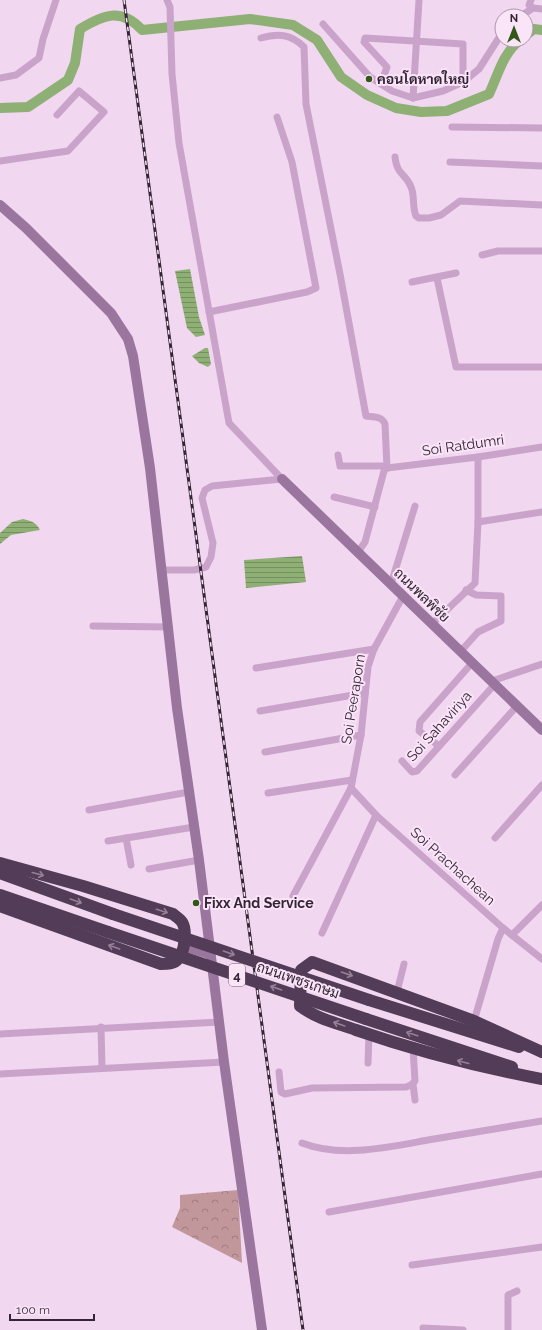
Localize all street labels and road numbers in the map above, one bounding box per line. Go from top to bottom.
street label: Soi Ratdumri [421,431,505,459]
street label: ถนนพลพิชัย [391,565,453,625]
street label: Soi Peeraporn [338,653,368,745]
street label: Soi Sahaviriya [403,688,475,764]
street label: Soi Prachachean [408,824,498,908]
street label: ถนนเพชรเกษม [255,958,341,1002]
road number: 4 [229,964,245,986]

